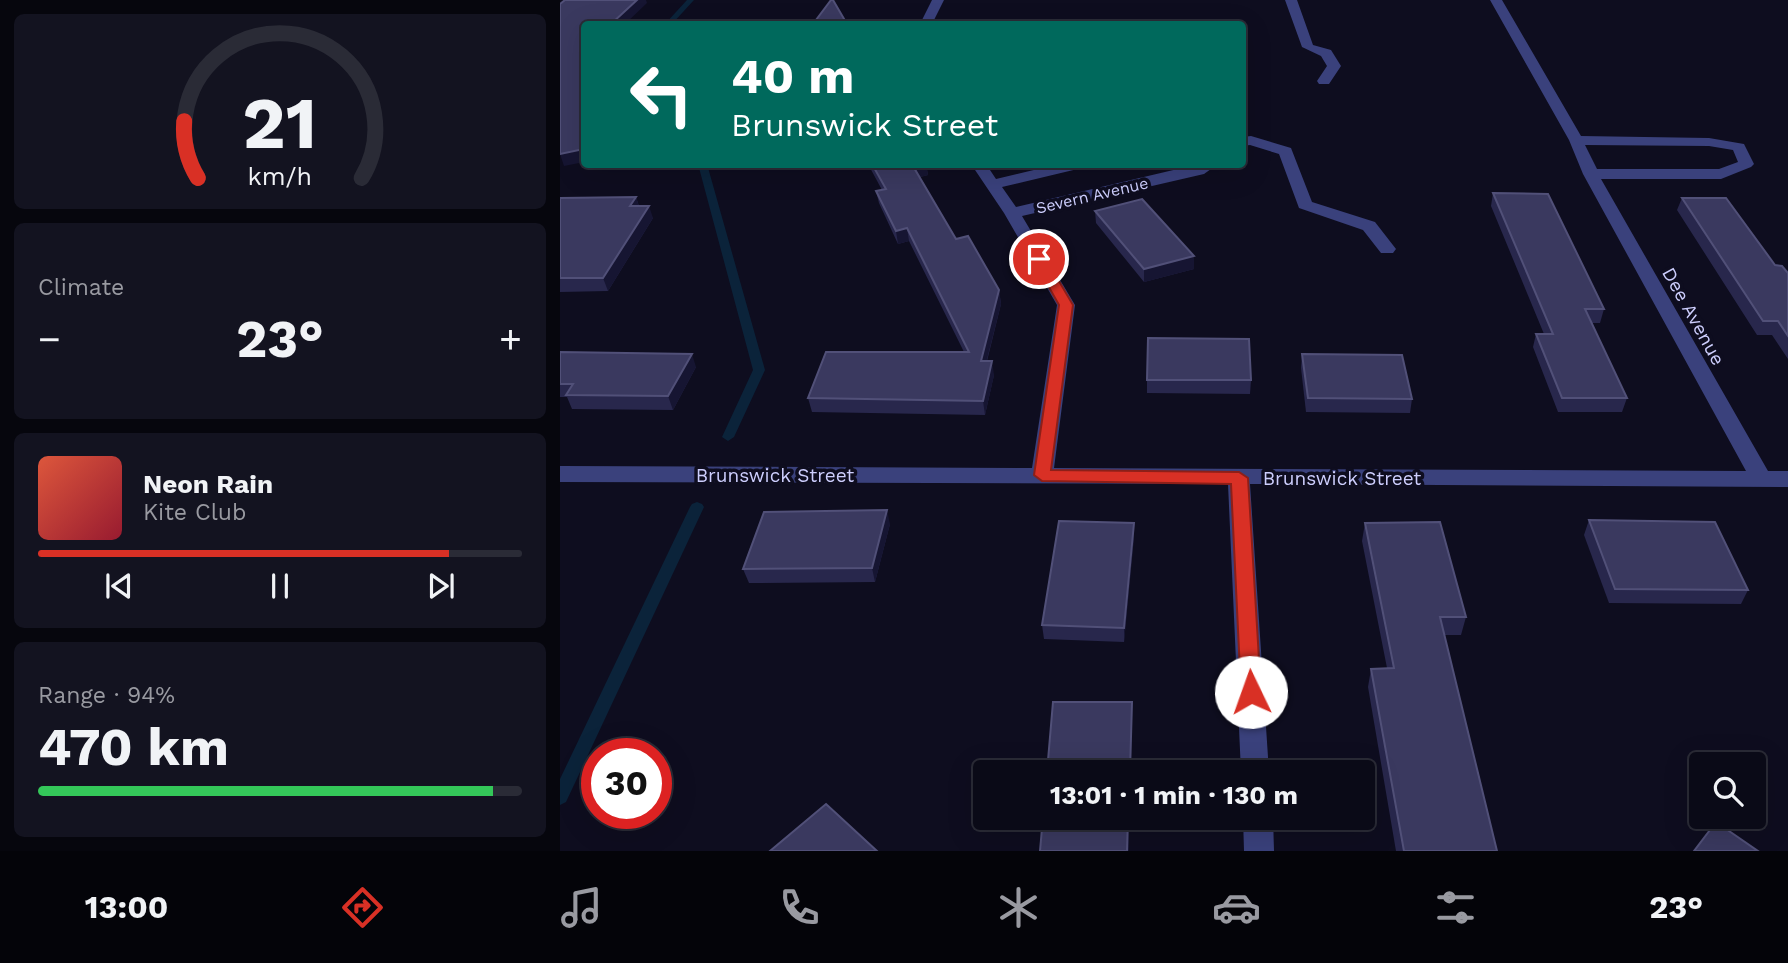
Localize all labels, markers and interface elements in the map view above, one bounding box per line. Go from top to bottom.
text: 40 m [731,47,854,105]
icon: left [616,49,707,140]
text: 21 [243,80,317,166]
text: Brunswick Street [731,106,998,144]
text: km/h [248,161,312,190]
street label: Severn Avenue [1034,173,1150,218]
pin [1009,229,1069,289]
icon: arrive [1020,240,1058,278]
street label: Dee Avenue [1657,263,1730,369]
text: Climate [38,274,124,301]
text: 23° [236,309,324,370]
text: − [38,317,61,361]
text: + [499,317,522,361]
street label: Brunswick Street [696,464,854,487]
street label: Brunswick Street [1263,467,1421,490]
text: Neon Rain [143,469,273,499]
text: Kite Club [143,499,246,526]
icon: previous [100,567,138,605]
icon: pause [261,567,299,605]
icon: next [422,567,460,605]
position arrow [1214,655,1288,729]
text: Range · 94% [38,682,175,709]
text: 470 km [38,717,229,778]
speed limit sign: 30 [581,738,672,829]
map controls [1689,752,1766,829]
button: search [1689,752,1766,829]
text: 13:01 · 1 min · 130 m [1050,780,1298,810]
icon: directions [338,883,387,932]
icon: music [557,883,606,932]
icon: phone [775,883,824,932]
icon: climate [994,883,1043,932]
icon: car [1212,883,1261,932]
icon: filters [1431,883,1480,932]
text: 13:00 [85,888,168,926]
text: 23° [1649,888,1703,926]

